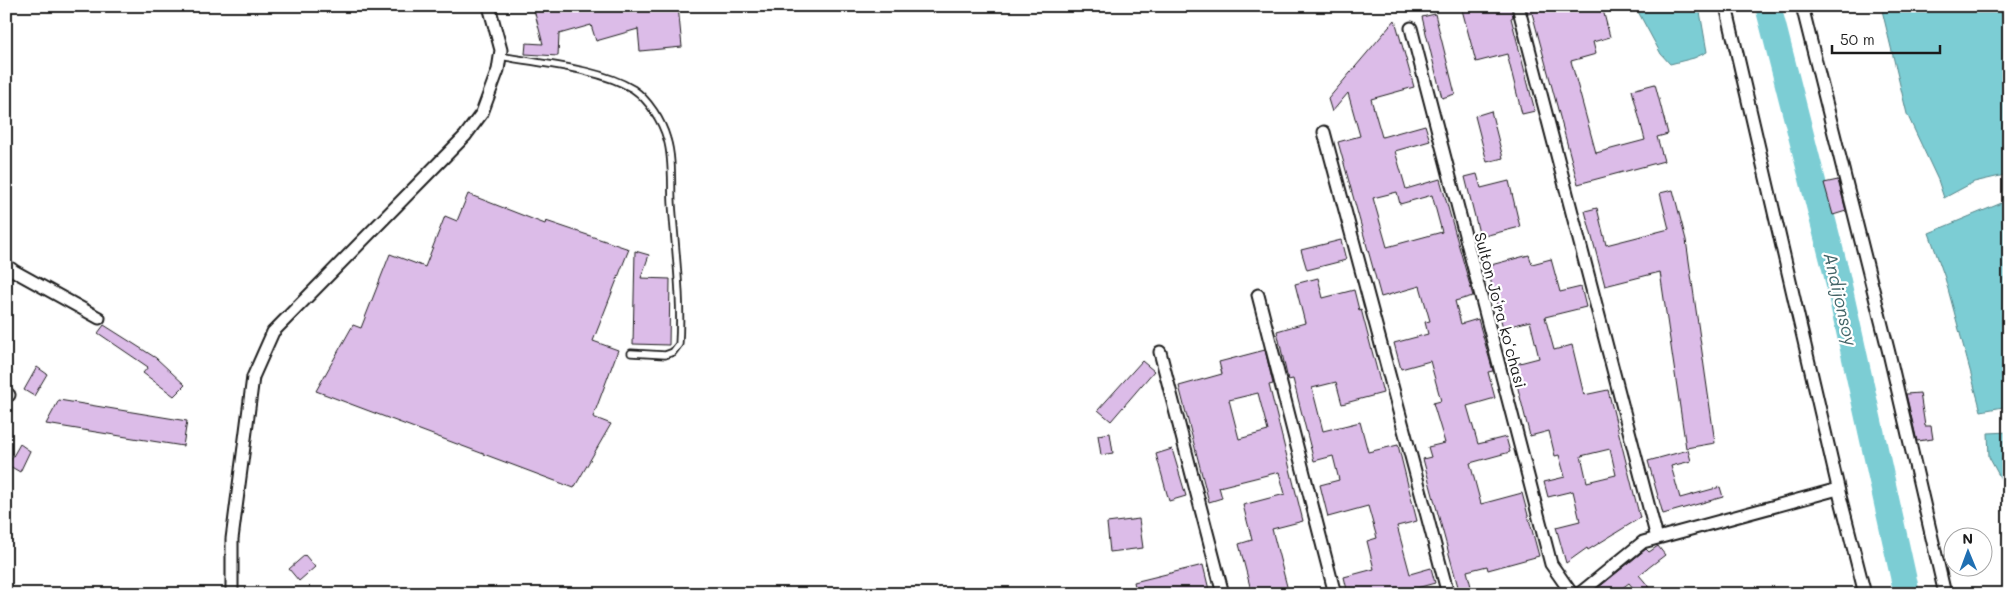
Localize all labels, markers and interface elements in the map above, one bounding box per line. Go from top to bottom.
scale bar [1832,22,1940,54]
text: 50 m [1840,29,1875,49]
street label: Sulton Joʻra koʻchasi [1470,230,1532,390]
water label: Andijonsoy [1819,250,1863,348]
north arrow [1942,528,1992,578]
text: N [1962,529,1973,548]

